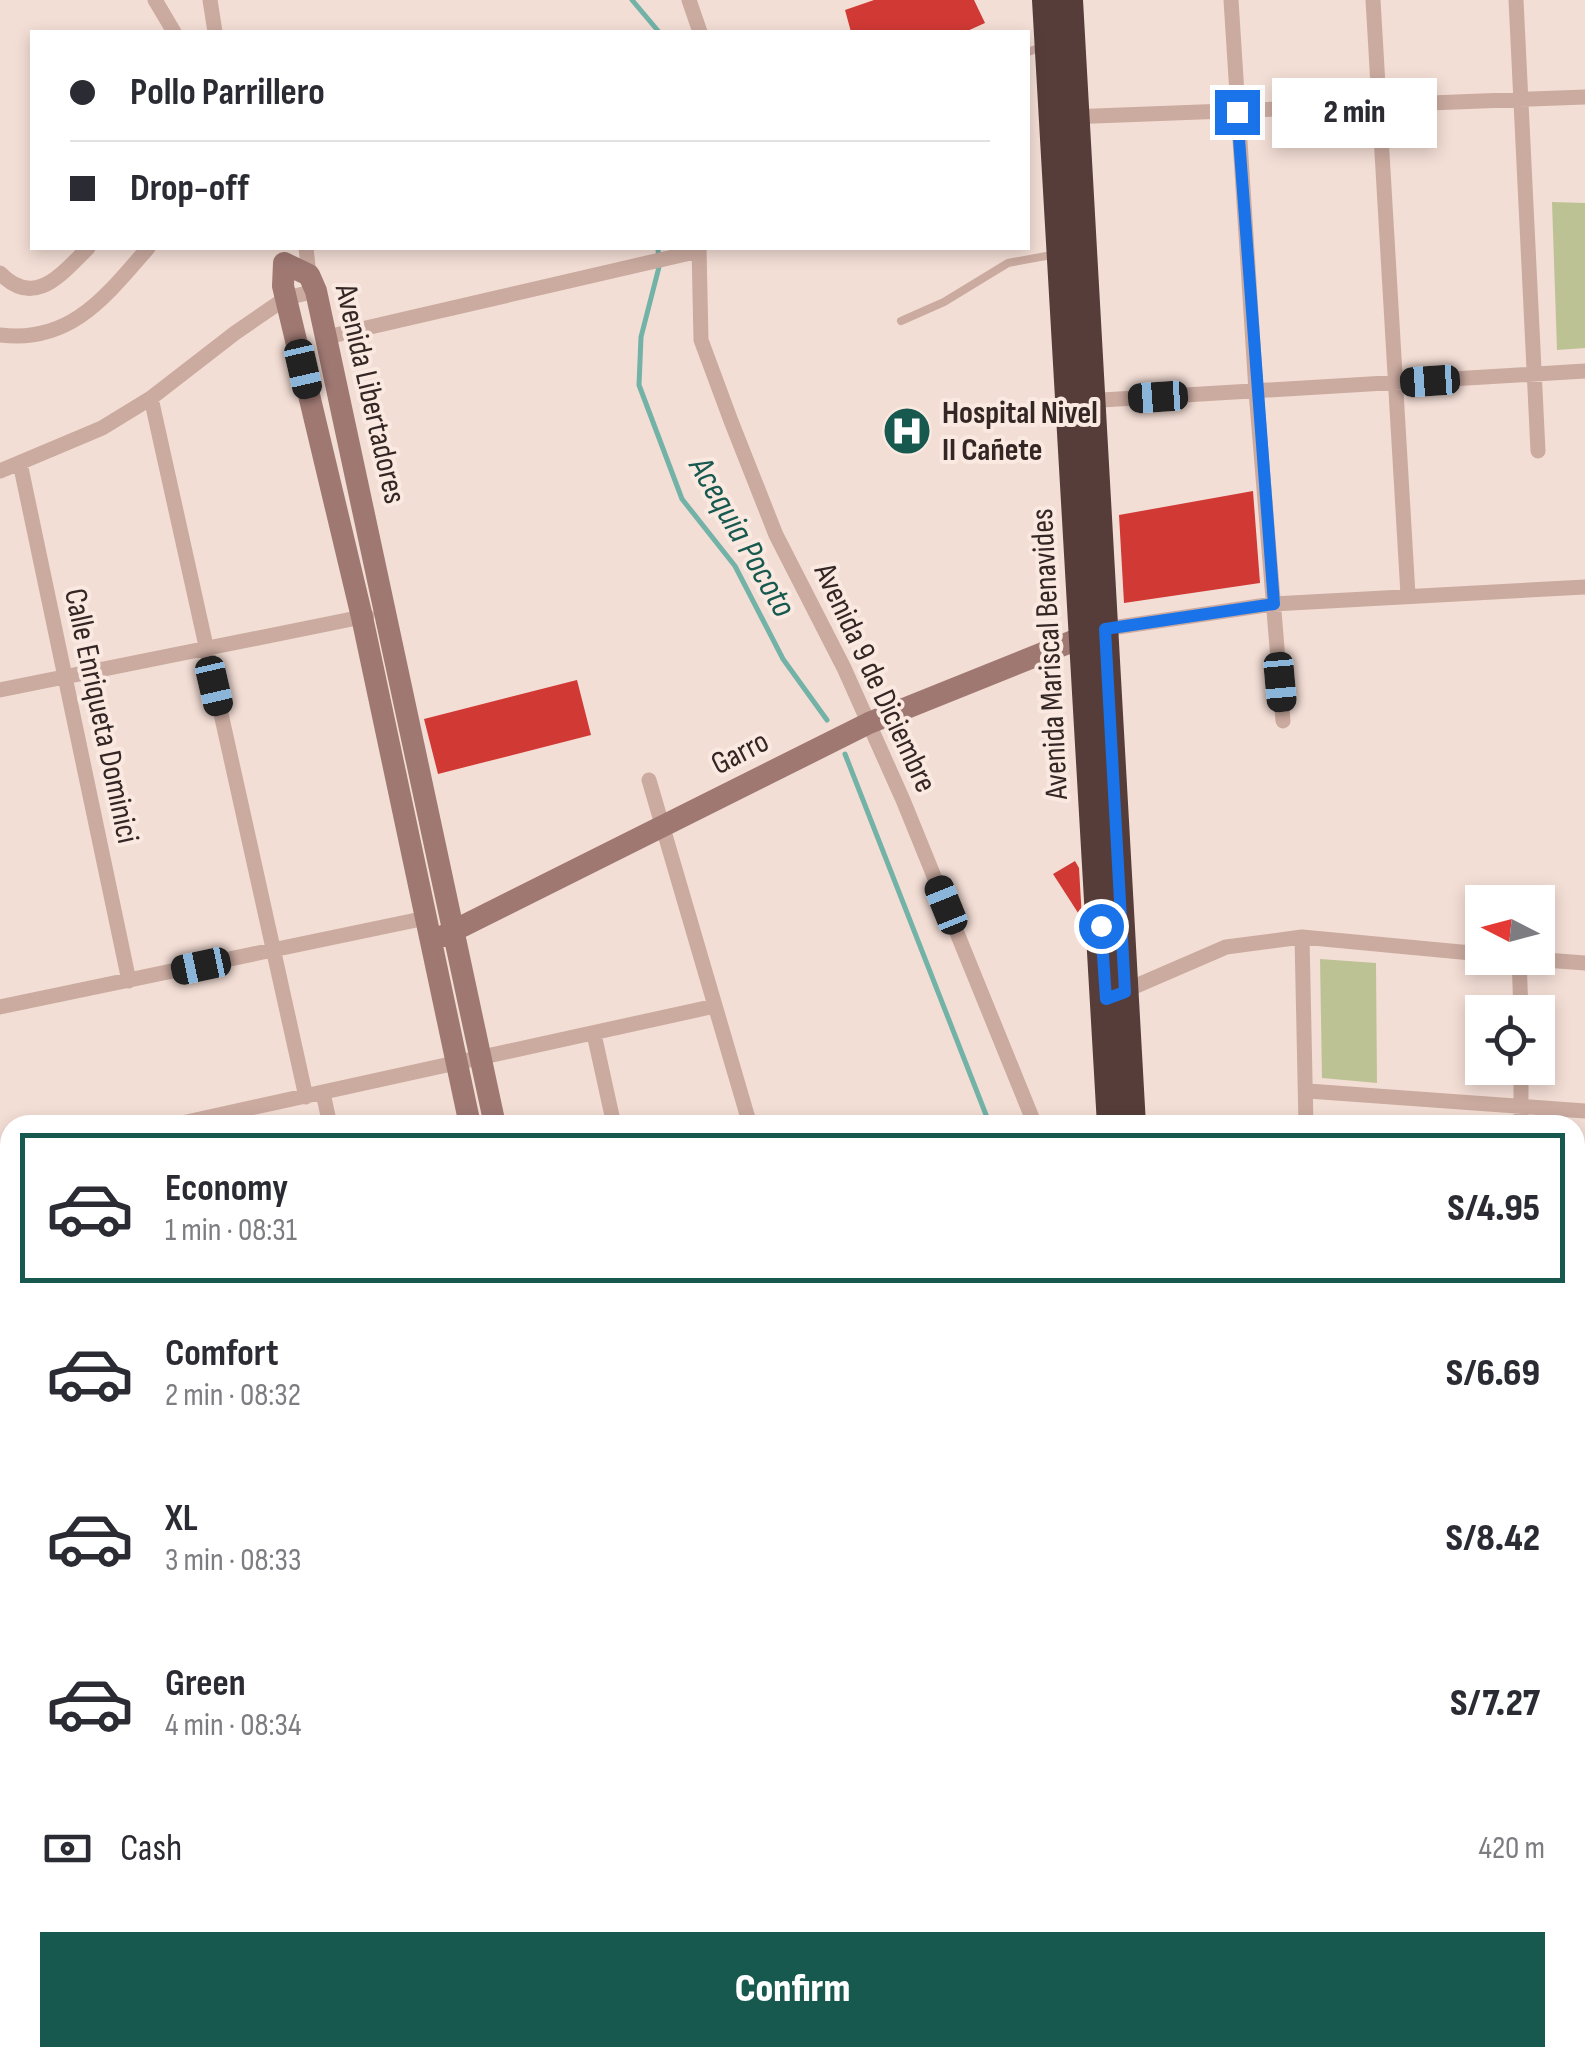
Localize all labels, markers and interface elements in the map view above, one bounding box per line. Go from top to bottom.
text: Pollo Parrillero [130,70,325,115]
callout: 2 min [1272,77,1437,147]
route end [1215,90,1260,135]
text: 2 min [1323,93,1386,132]
text: Drop-off [130,166,249,211]
street label: Avenida Libertadores [326,280,414,507]
car [282,336,324,402]
car [1399,364,1461,398]
car [1127,380,1189,414]
place label: Hospital Nivel II Cañete [942,394,1098,470]
hospital icon: Hospital Nivel II Cañete [881,405,933,457]
water label: Acequia Pocoto [678,447,805,625]
street label: Avenida Mariscal Benavides [1023,508,1077,801]
street label: Avenida 9 de Diciembre [805,556,945,799]
street label: Calle Enriqueta Dominici [55,585,147,847]
car [1262,651,1298,713]
car [193,653,235,719]
street label: Garro [705,722,775,784]
car [921,872,971,938]
north arrow [1465,885,1555,975]
map controls [1465,885,1555,1085]
route start [1079,904,1124,949]
car [169,945,233,987]
button: locate [1465,995,1555,1085]
icon: car [45,1163,135,1253]
text: Economy [165,1166,288,1211]
text: S/4.95 [1447,1186,1540,1231]
text: 1 min · 08:31 [165,1211,297,1250]
icon: car [45,1328,135,1418]
text: Comfort [165,1331,279,1376]
text: S/6.69 [1446,1351,1540,1396]
text: 2 min · 08:32 [165,1376,301,1415]
icon: car [45,1493,135,1583]
text: XL [165,1496,198,1541]
text: S/8.42 [1446,1516,1540,1561]
text: 3 min · 08:33 [165,1541,301,1580]
icon: car [45,1658,135,1748]
text: Green [165,1661,246,1706]
text: S/7.27 [1450,1681,1540,1726]
text: 4 min · 08:34 [165,1706,301,1745]
icon: cash [40,1821,95,1876]
text: Cash [120,1826,182,1871]
text: 420 m [1478,1829,1545,1868]
button: Confirm [40,1932,1545,2047]

